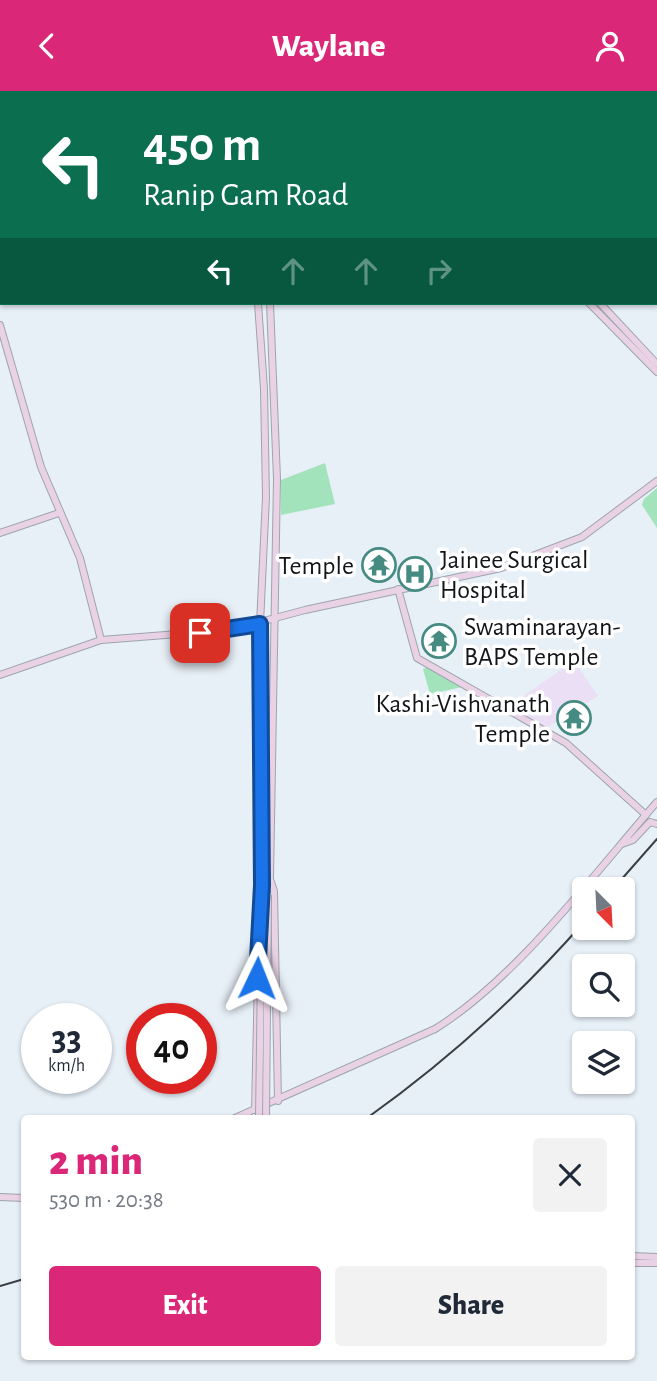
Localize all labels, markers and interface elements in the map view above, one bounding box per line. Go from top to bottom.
icon: back [28,27,66,65]
icon: person [591,27,629,65]
text: Waylane [272,30,385,62]
icon: left [28,119,119,210]
text: 450 m [143,121,261,170]
text: Ranip Gam Road [143,179,348,211]
icon: left [201,252,239,290]
icon: ahead [274,252,312,290]
icon: ahead [347,252,385,290]
icon: right [420,252,458,290]
temple icon: Temple [360,546,398,584]
place label: Jainee Surgical Hospital [440,547,588,603]
place label: Temple [279,553,354,579]
hospital icon: Jainee Surgical Hospital [396,555,434,593]
pin [170,603,230,663]
icon: arrive [181,614,219,652]
place label: Swaminarayan- BAPS Temple [464,614,621,670]
temple icon: Swaminarayan- BAPS Temple [420,622,458,660]
place label: Kashi-Vishvanath Temple [376,691,550,747]
temple icon: Kashi-Vishvanath Temple [555,699,593,737]
north arrow [572,877,635,940]
map controls [572,877,635,1094]
position arrow [220,941,294,1015]
button: search [572,954,635,1017]
speed limit sign: 40 [126,1003,217,1094]
text: 33 [51,1022,82,1057]
button: layers [572,1031,635,1094]
text: km/h [48,1057,85,1075]
button: close [533,1138,607,1212]
text: 2 min [49,1140,143,1182]
text: 530 m · 20:38 [49,1189,164,1212]
button: Exit [49,1266,321,1346]
button: Share [335,1266,607,1346]

